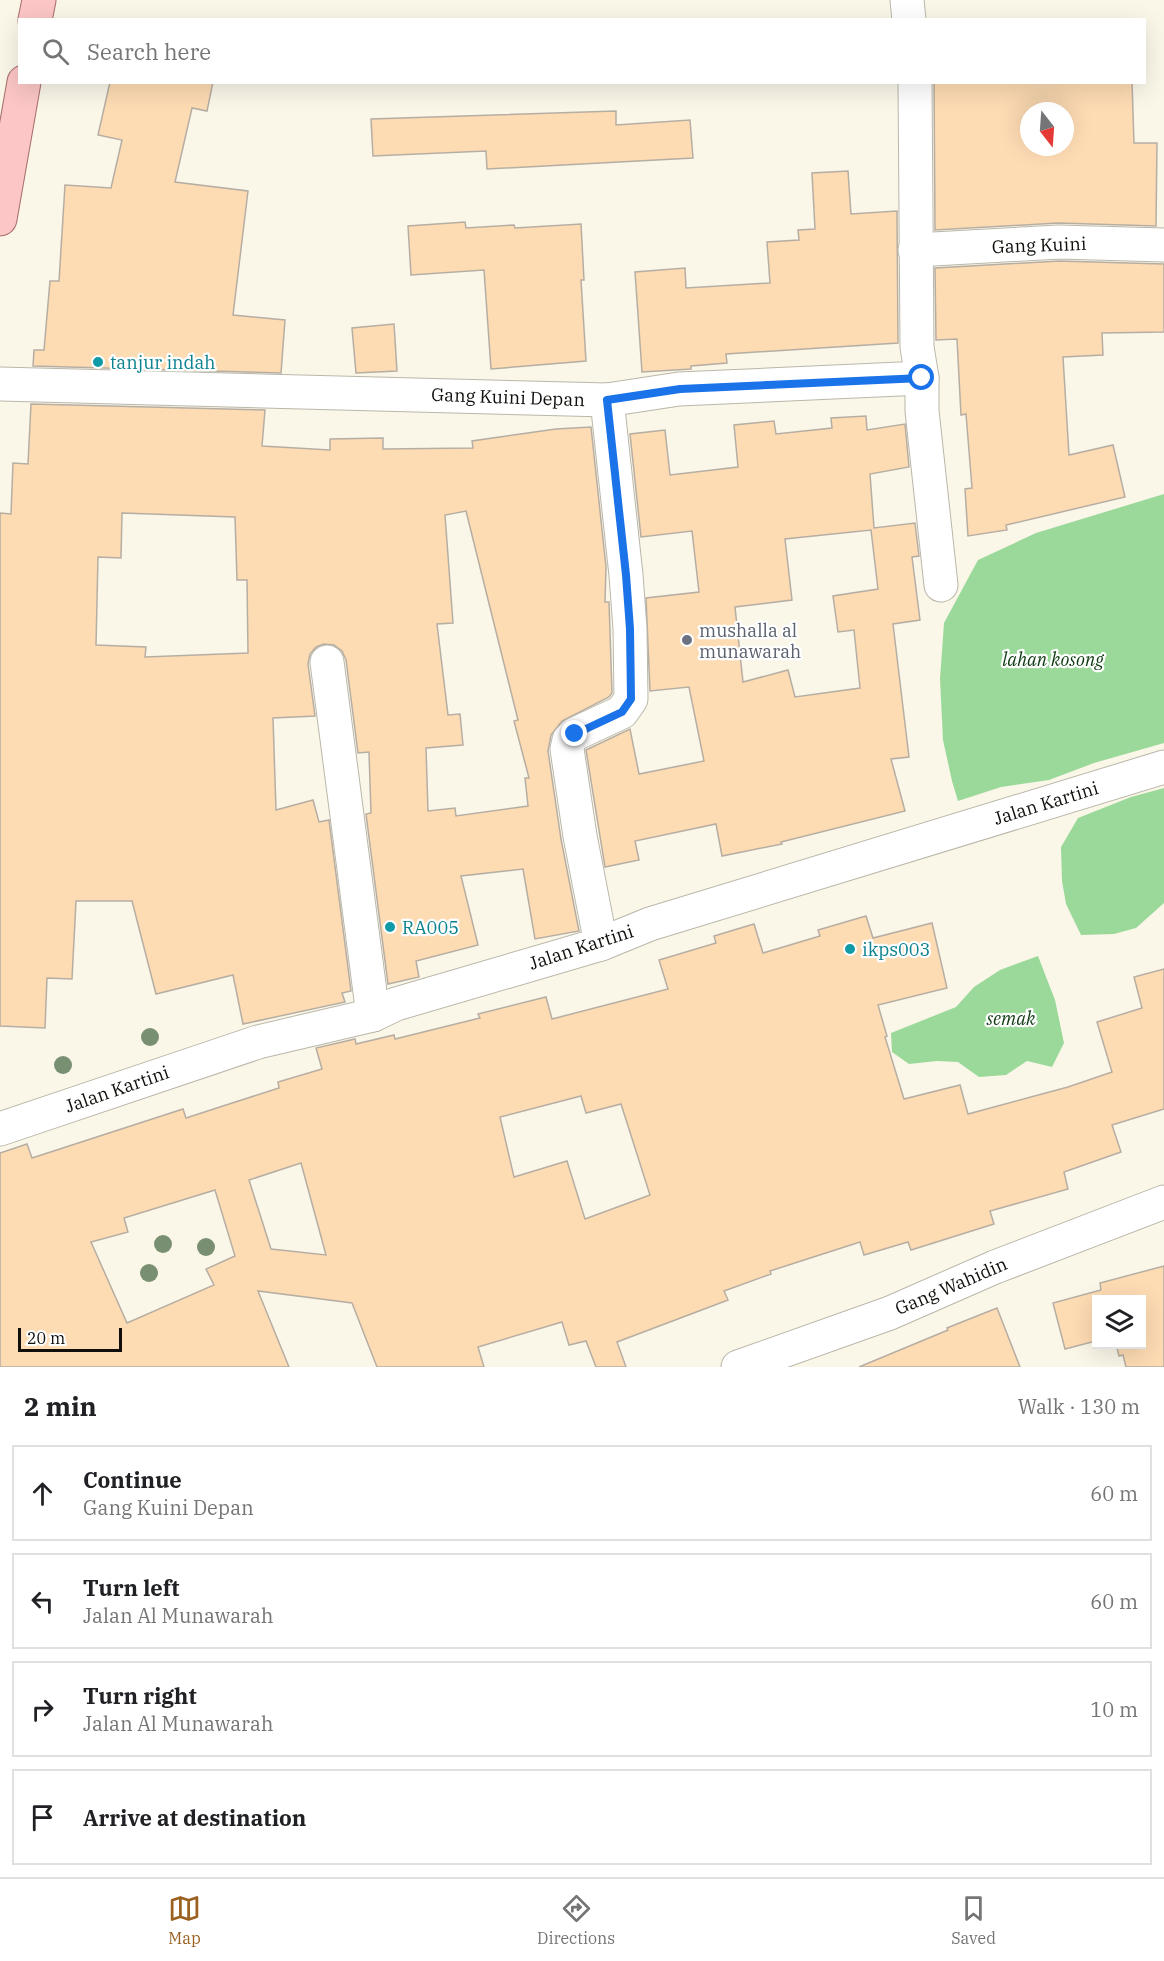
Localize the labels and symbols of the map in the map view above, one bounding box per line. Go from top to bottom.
north arrow [1020,102,1074,156]
street label: Gang Kuini [991,232,1087,258]
place label: tanjur indah [110,351,216,374]
marker: tanjur indah [91,355,105,369]
route start [908,364,934,390]
street label: Gang Kuini Depan [431,383,585,411]
place label: mushalla al munawarah [699,619,801,663]
marker: mushalla al munawarah [680,633,694,647]
park label: lahan kosong [1002,648,1104,671]
route end [561,720,587,746]
street label: Jalan Kartini [991,776,1102,830]
place label: RA005 [402,916,459,939]
street label: Jalan Kartini [526,919,636,975]
marker: RA005 [383,920,397,934]
place label: ikps003 [862,938,930,961]
marker: ikps003 [843,942,857,956]
park label: semak [986,1007,1036,1030]
street label: Jalan Kartini [62,1060,172,1118]
street label: Gang Wahidin [891,1252,1011,1320]
scale bar [18,1325,122,1352]

